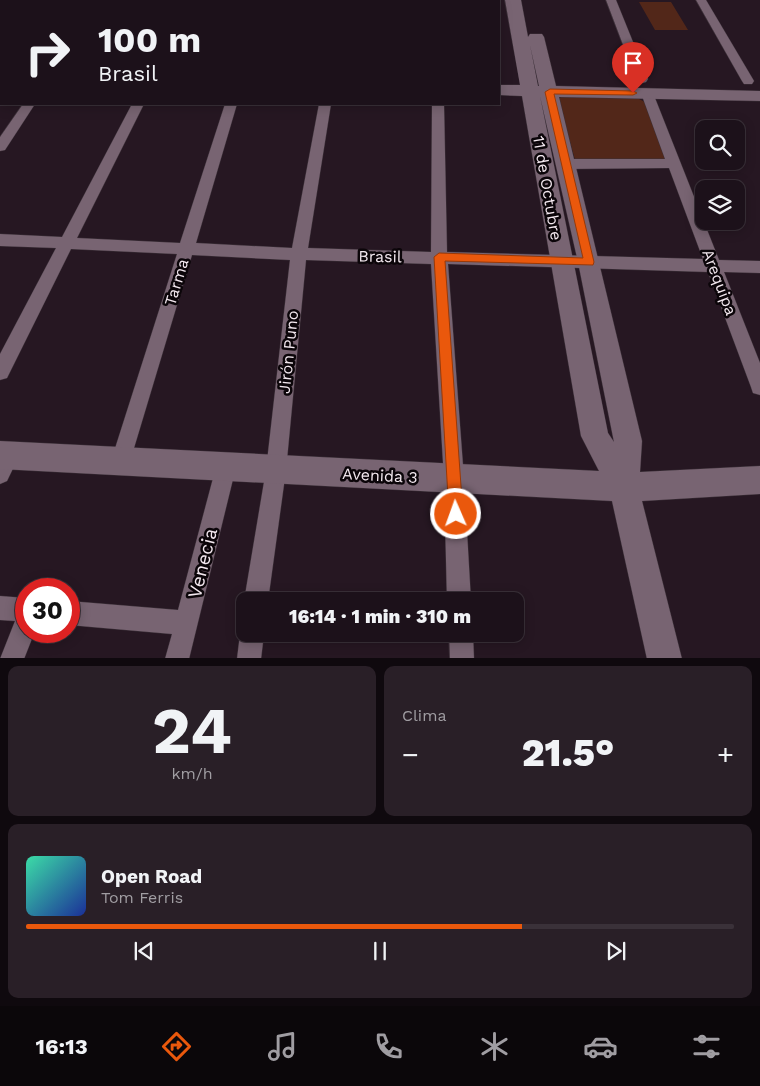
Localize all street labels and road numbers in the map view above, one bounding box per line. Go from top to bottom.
street label: 11 de Octubre [529,134,566,242]
street label: Arequipa [698,246,741,318]
street label: Brasil [358,247,402,266]
street label: Tarma [160,256,193,308]
street label: Jirón Puno [275,309,302,395]
street label: Avenida 3 [342,464,418,487]
street label: Venecia [183,525,222,601]

